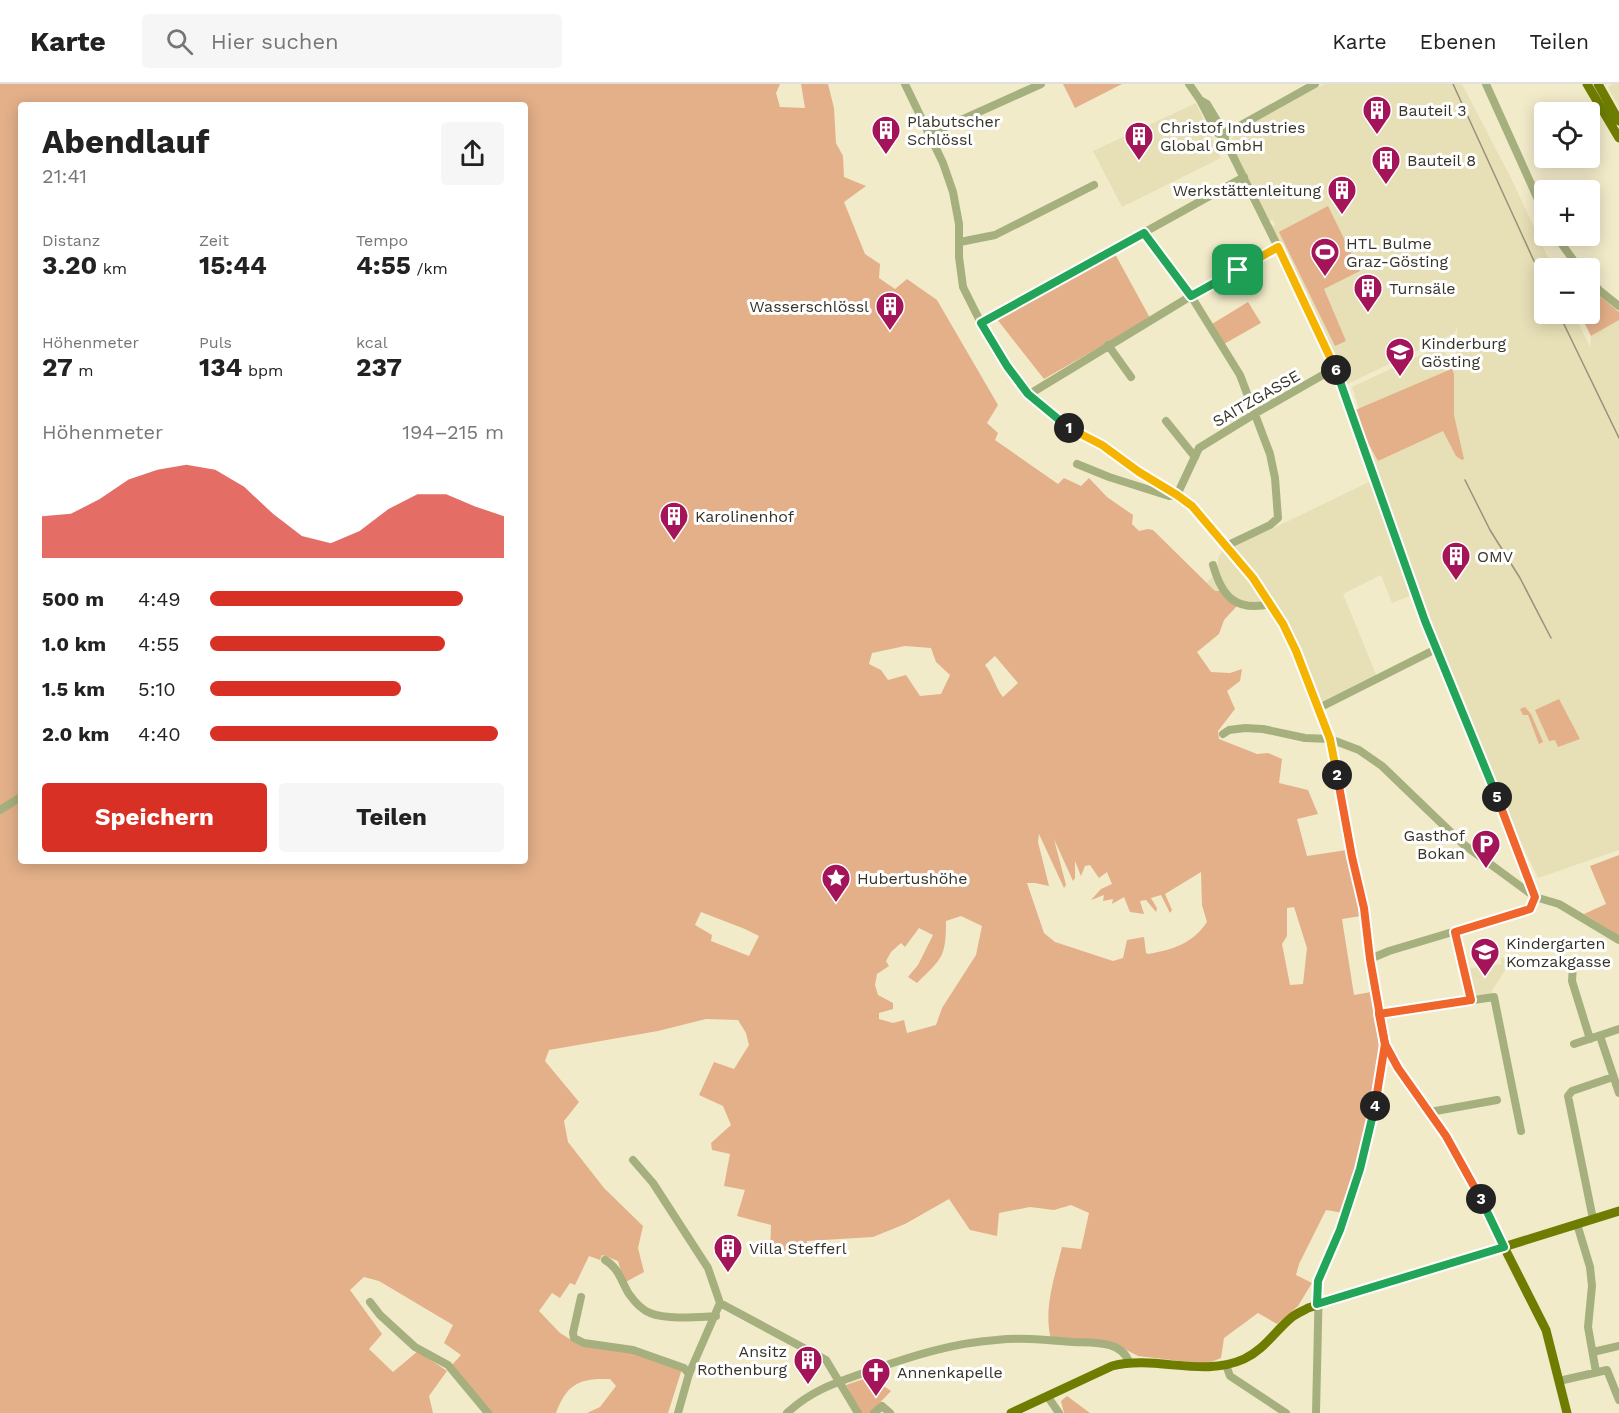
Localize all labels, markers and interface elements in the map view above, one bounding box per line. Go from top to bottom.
search box [142,14,562,68]
text: Karte [30,25,106,58]
icon: search [163,25,196,58]
text: Hier suchen [211,29,339,54]
text: Karte [1332,29,1387,54]
text: Ebenen [1420,29,1496,54]
text: Teilen [1529,29,1589,54]
building icon: Bauteil 3 [1361,94,1393,136]
place label: Bauteil 3 [1398,101,1467,120]
map controls [1534,102,1600,324]
button: locate [1534,102,1600,168]
place label: Plabutscher Schlössl [907,112,1001,149]
building icon: Plabutscher Schlössl [870,114,902,156]
place label: Christof Industries Global GmbH [1160,118,1305,155]
building icon: Christof Industries Global GmbH [1123,120,1155,162]
text: Abendlauf [42,122,210,161]
button: share [441,122,504,185]
building icon: Bauteil 8 [1370,144,1402,186]
place label: Bauteil 8 [1407,151,1476,170]
text: 21:41 [42,164,87,188]
building icon: Werkstättenleitung [1326,174,1358,216]
button: + [1534,180,1600,246]
place label: Werkstättenleitung [1173,181,1321,200]
text: Distanz [42,231,100,250]
text: Zeit [199,231,229,250]
text: Tempo [356,231,408,250]
place label: HTL Bulme Graz-Gösting [1346,234,1448,271]
sports icon: HTL Bulme Graz-Gösting [1309,236,1341,278]
pin [1212,244,1263,295]
text: 3.20 [42,250,97,280]
text: 15:44 [199,250,267,280]
text: 4:55 [356,250,411,280]
icon: arrive [1221,253,1254,286]
button: − [1534,258,1600,324]
text: km [97,259,127,278]
text: /km [411,259,448,278]
building icon: Turnsäle [1352,272,1384,314]
place label: Turnsäle [1389,279,1456,298]
building icon: Wasserschlössl [874,290,906,332]
place label: Wasserschlössl [749,297,869,316]
text: Höhenmeter [42,333,139,352]
text: Puls [199,333,232,352]
text: kcal [356,333,388,352]
place label: Kinderburg Gösting [1421,334,1506,371]
school or university icon: Kinderburg Gösting [1384,336,1416,378]
text: 27 [42,352,73,382]
text: 134 [199,352,242,382]
text: 237 [356,352,402,382]
pin: 6 [1321,355,1351,385]
text: 6 [1331,360,1341,379]
text: m [73,361,94,380]
text: bpm [242,361,283,380]
street label: SAITZGASSE [1209,366,1303,431]
pin: 1 [1054,413,1084,443]
text: 1 [1066,418,1072,437]
text: Höhenmeter [42,420,163,444]
text: 194–215 m [402,420,504,444]
building icon: Karolinenhof [658,500,690,542]
place label: Karolinenhof [695,507,795,526]
building icon: OMV [1440,540,1472,582]
place label: OMV [1477,547,1513,566]
text: 500 m [42,587,104,611]
text: 4:49 [138,587,181,611]
text: 1.0 km [42,632,106,656]
text: 4:55 [138,632,179,656]
text: 1.5 km [42,677,105,701]
text: 5:10 [138,677,176,701]
text: 2.0 km [42,722,109,746]
text: 4:40 [138,722,181,746]
pin: 2 [1322,760,1352,790]
text: 2 [1332,765,1342,784]
pin: 5 [1482,782,1512,812]
button: Speichern [42,783,267,852]
button: Teilen [279,783,504,852]
text: 5 [1492,787,1502,806]
place label: Gasthof Bokan [1404,826,1466,863]
parking icon: Gasthof Bokan [1470,828,1502,870]
place icon: Hubertushöhe [820,862,852,904]
place label: Hubertushöhe [857,869,967,888]
place label: Kindergarten Komzakgasse [1506,934,1611,971]
school or university icon: Kindergarten Komzakgasse [1469,936,1501,978]
pin: 4 [1360,1091,1390,1121]
text: 4 [1370,1096,1380,1115]
pin: 3 [1466,1184,1496,1214]
text: 3 [1476,1189,1486,1208]
building icon: Villa Stefferl [712,1232,744,1274]
place label: Villa Stefferl [749,1239,847,1258]
place label: Ansitz Rothenburg [697,1342,787,1379]
building icon: Ansitz Rothenburg [792,1344,824,1386]
church icon: Annenkapelle [860,1356,892,1398]
place label: Annenkapelle [897,1363,1003,1382]

